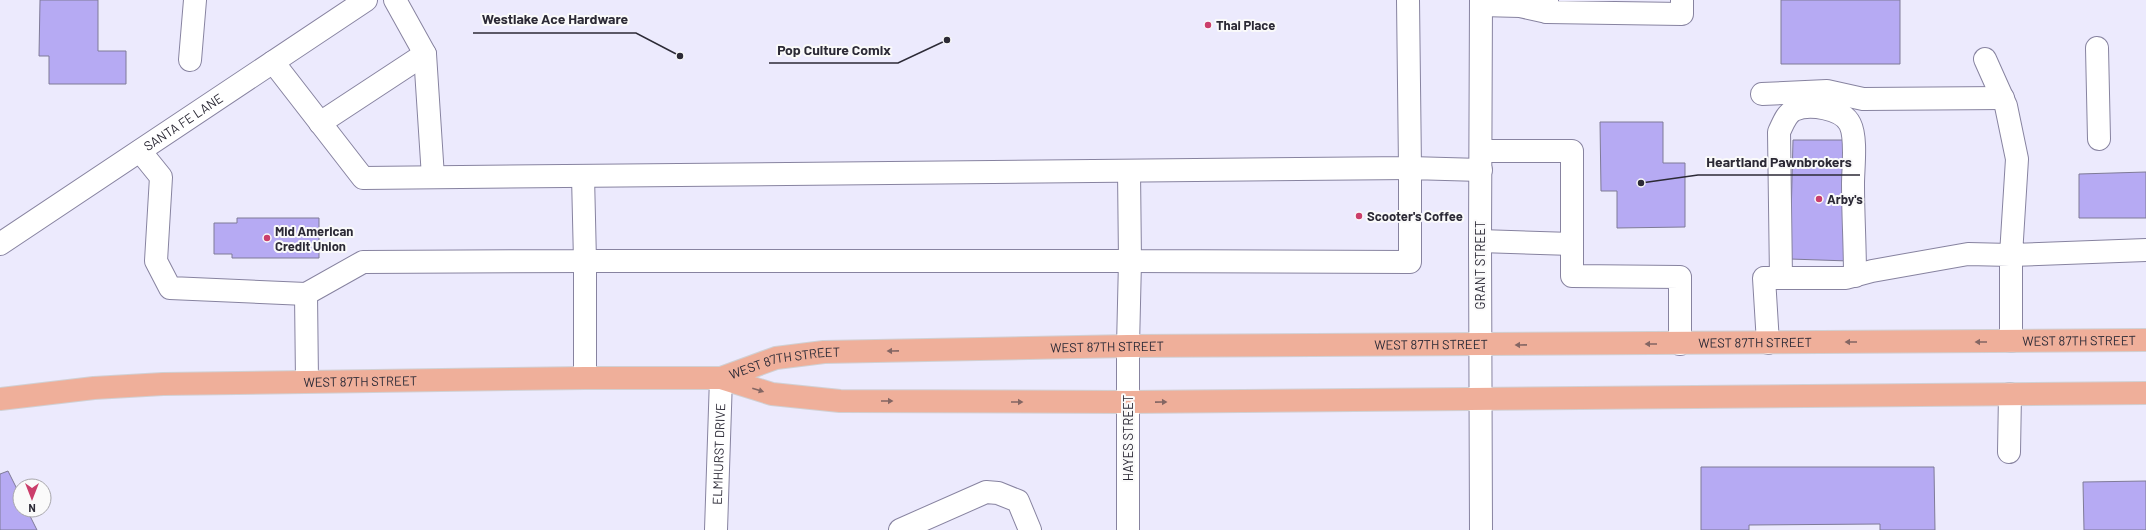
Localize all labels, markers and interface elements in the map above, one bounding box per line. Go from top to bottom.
callout: Westlake Ace Hardware [473,7,636,33]
text: Westlake Ace Hardware [482,10,629,27]
place label: Thai Place [1216,17,1275,33]
marker: Thai Place [1203,20,1213,30]
callout: Pop Culture Comix [769,37,898,63]
text: Pop Culture Comix [777,41,891,58]
street label: SANTA FE LANE [140,90,226,154]
callout: Heartland Pawnbrokers [1698,149,1860,175]
text: Heartland Pawnbrokers [1706,153,1852,170]
place label: Arby's [1827,191,1863,207]
marker: Arby's [1814,194,1824,204]
place label: Scooter's Coffee [1367,208,1463,224]
marker: Scooter's Coffee [1354,211,1364,221]
street label: GRANT STREET [1472,221,1488,309]
place label: Mid American Credit Union [275,223,353,254]
marker: Mid American Credit Union [262,233,272,243]
street label: WEST 87TH STREET [2022,332,2136,349]
street label: WEST 87TH STREET [1698,334,1812,351]
street label: WEST 87TH STREET [1374,336,1488,353]
street label: WEST 87TH STREET [1050,338,1164,356]
one-way arrow [1975,338,1987,345]
one-way arrow [1844,339,1857,345]
one-way arrow [1644,341,1657,347]
one-way arrow [1514,342,1527,348]
street label: WEST 87TH STREET [727,344,840,382]
one-way arrow [887,347,899,354]
street label: WEST 87TH STREET [303,372,417,390]
one-way arrow [752,387,764,393]
street label: HAYES STREET [1120,395,1136,481]
one-way arrow [881,398,894,404]
one-way arrow [1155,398,1167,405]
one-way arrow [1011,399,1024,405]
street label: ELMHURST DRIVE [709,403,728,505]
north arrow [12,478,52,518]
text: N [28,502,36,515]

